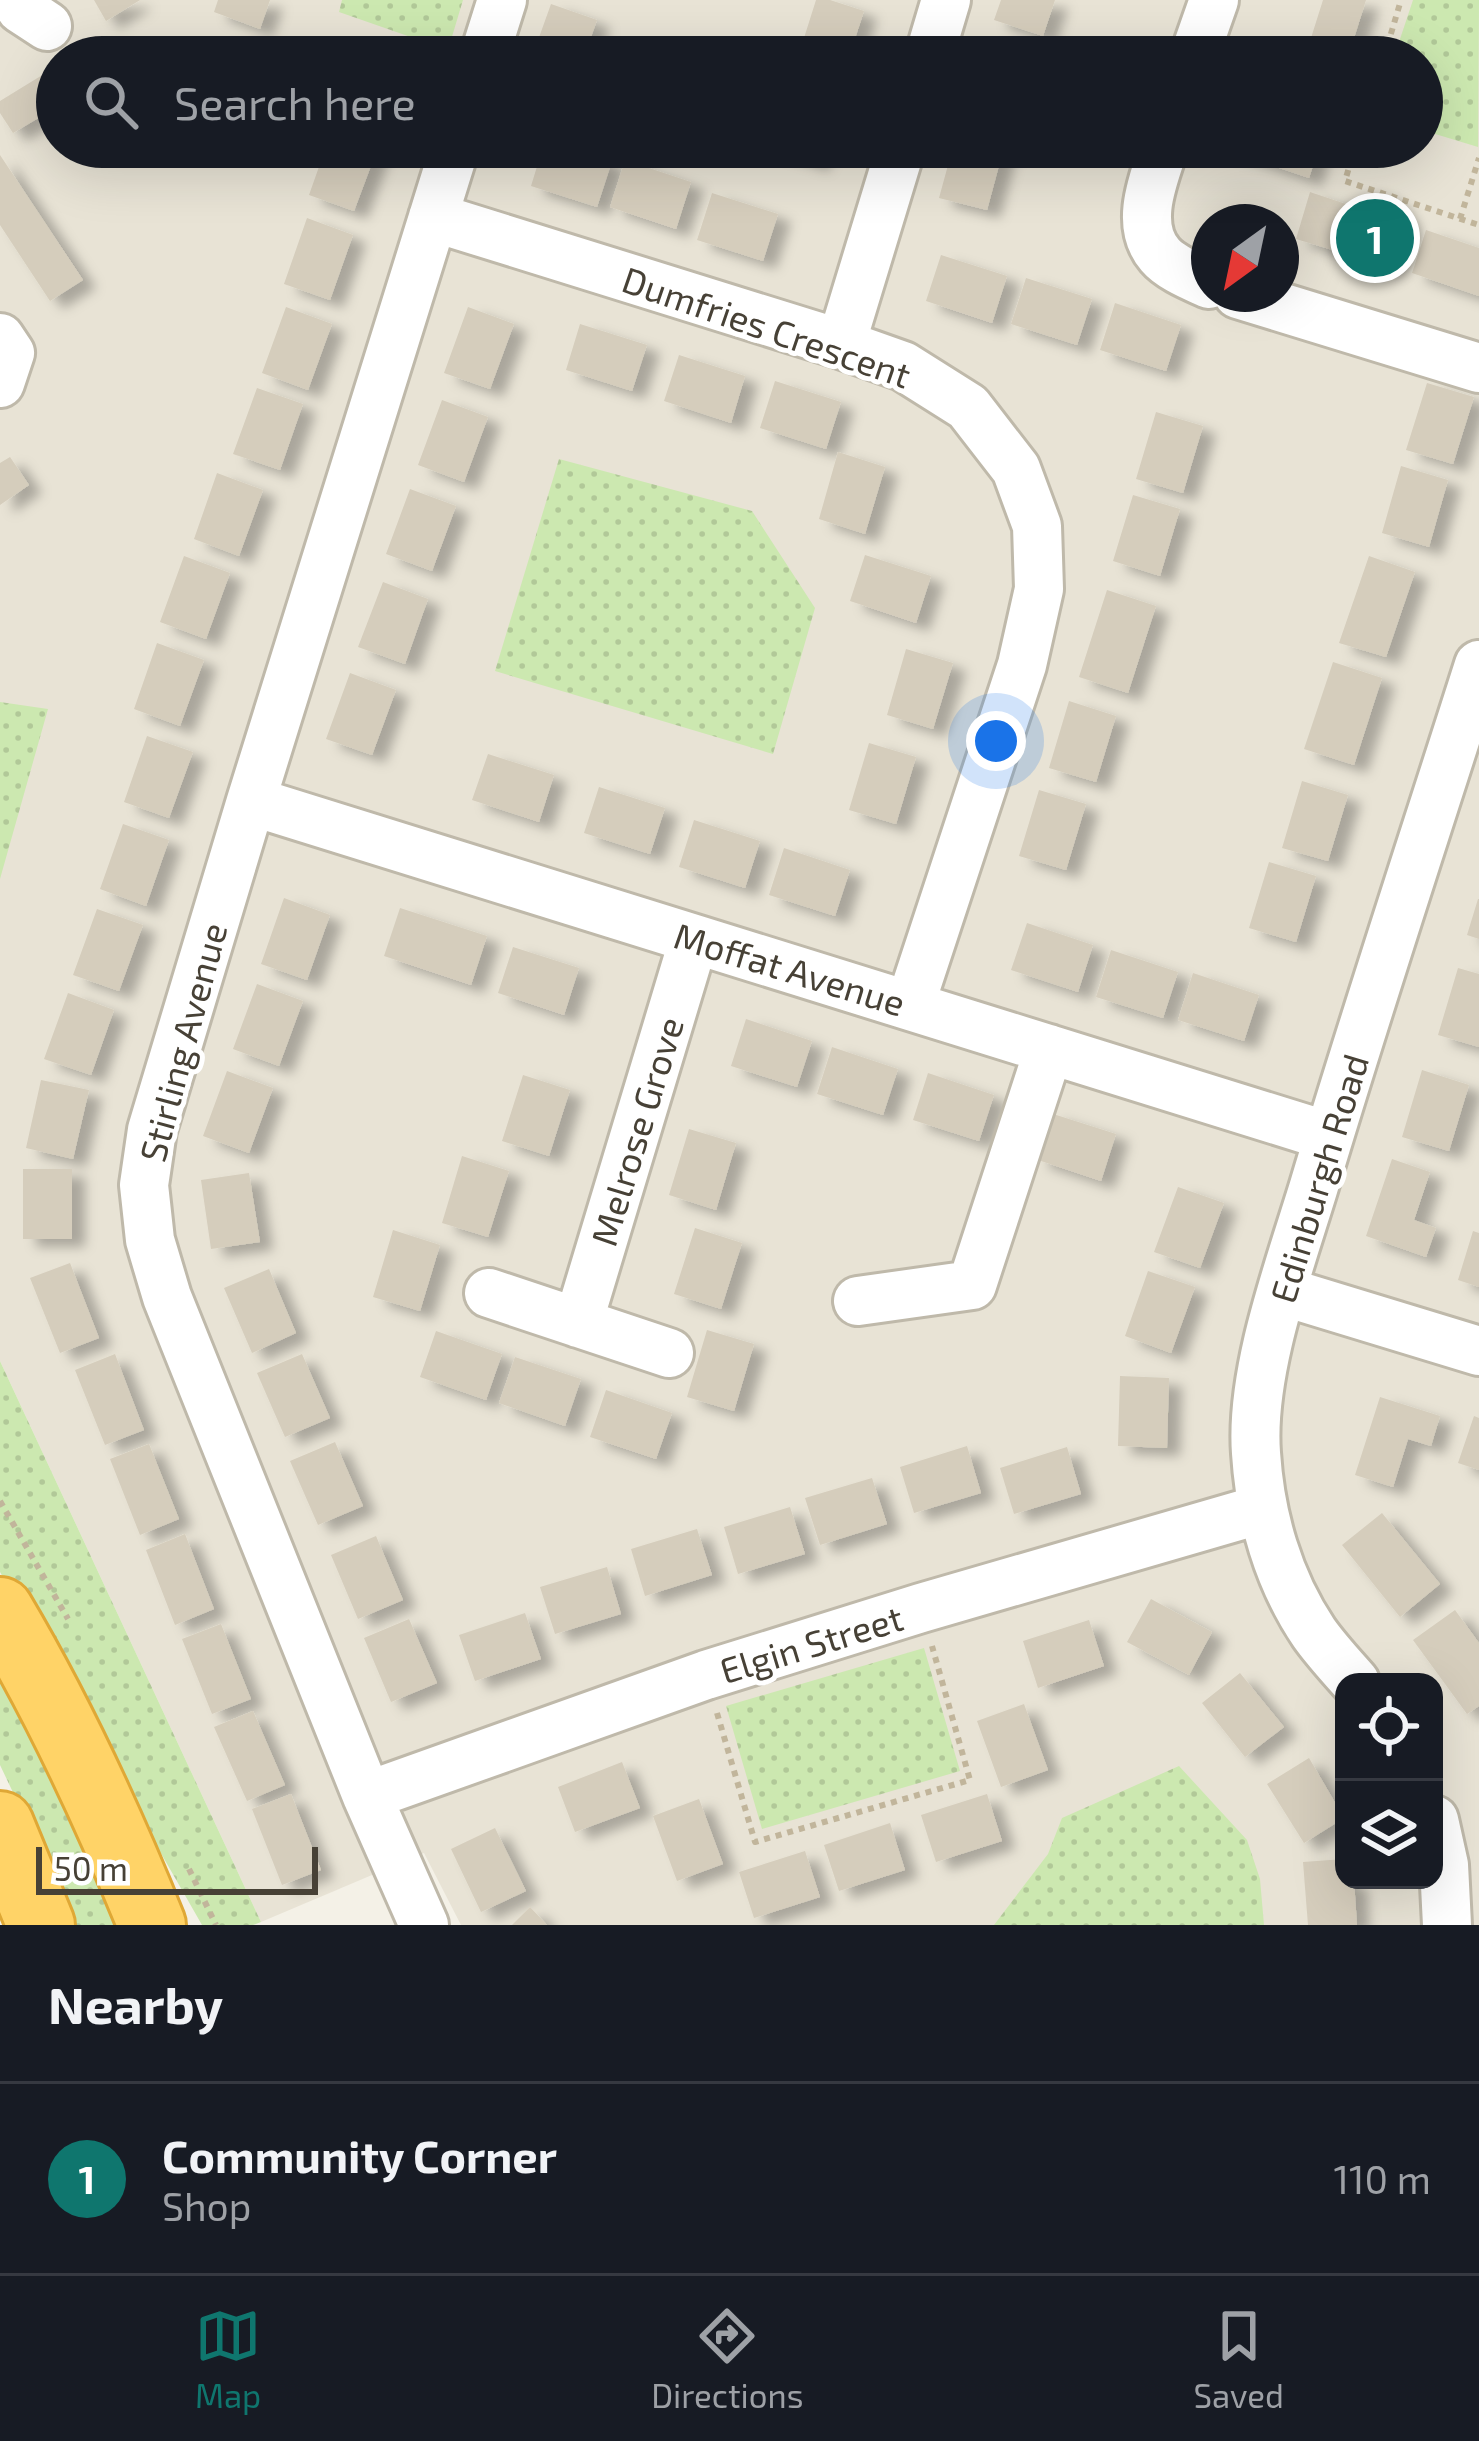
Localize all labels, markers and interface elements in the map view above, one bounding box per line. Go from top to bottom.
search box [36,36,1443,168]
icon: search [78,69,144,135]
text: Search here [174,75,416,129]
pin: 1 [1336,193,1414,283]
north arrow [1191,204,1299,312]
street label: Dumfries Crescent [617,257,917,395]
your location [966,711,1026,771]
street label: Moffat Avenue [669,913,911,1023]
street label: Stirling Avenue [129,918,235,1166]
street label: Melrose Grove [581,1012,691,1250]
street label: Edinburgh Road [1260,1048,1376,1308]
street label: Elgin Street [714,1595,908,1691]
map controls [1335,1673,1443,1889]
button: locate [1335,1673,1443,1781]
button: layers [1335,1781,1443,1889]
scale bar [36,1841,318,1894]
text: 50 m [54,1848,128,1888]
text: Nearby [48,1973,223,2034]
text: Community Corner [162,2128,557,2182]
text: 1 [79,2155,95,2202]
text: 110 m [1334,2155,1431,2202]
text: Shop [162,2182,251,2229]
tab: Map [195,2303,261,2415]
tab: Directions [651,2303,803,2415]
tab: Saved [1193,2303,1284,2415]

